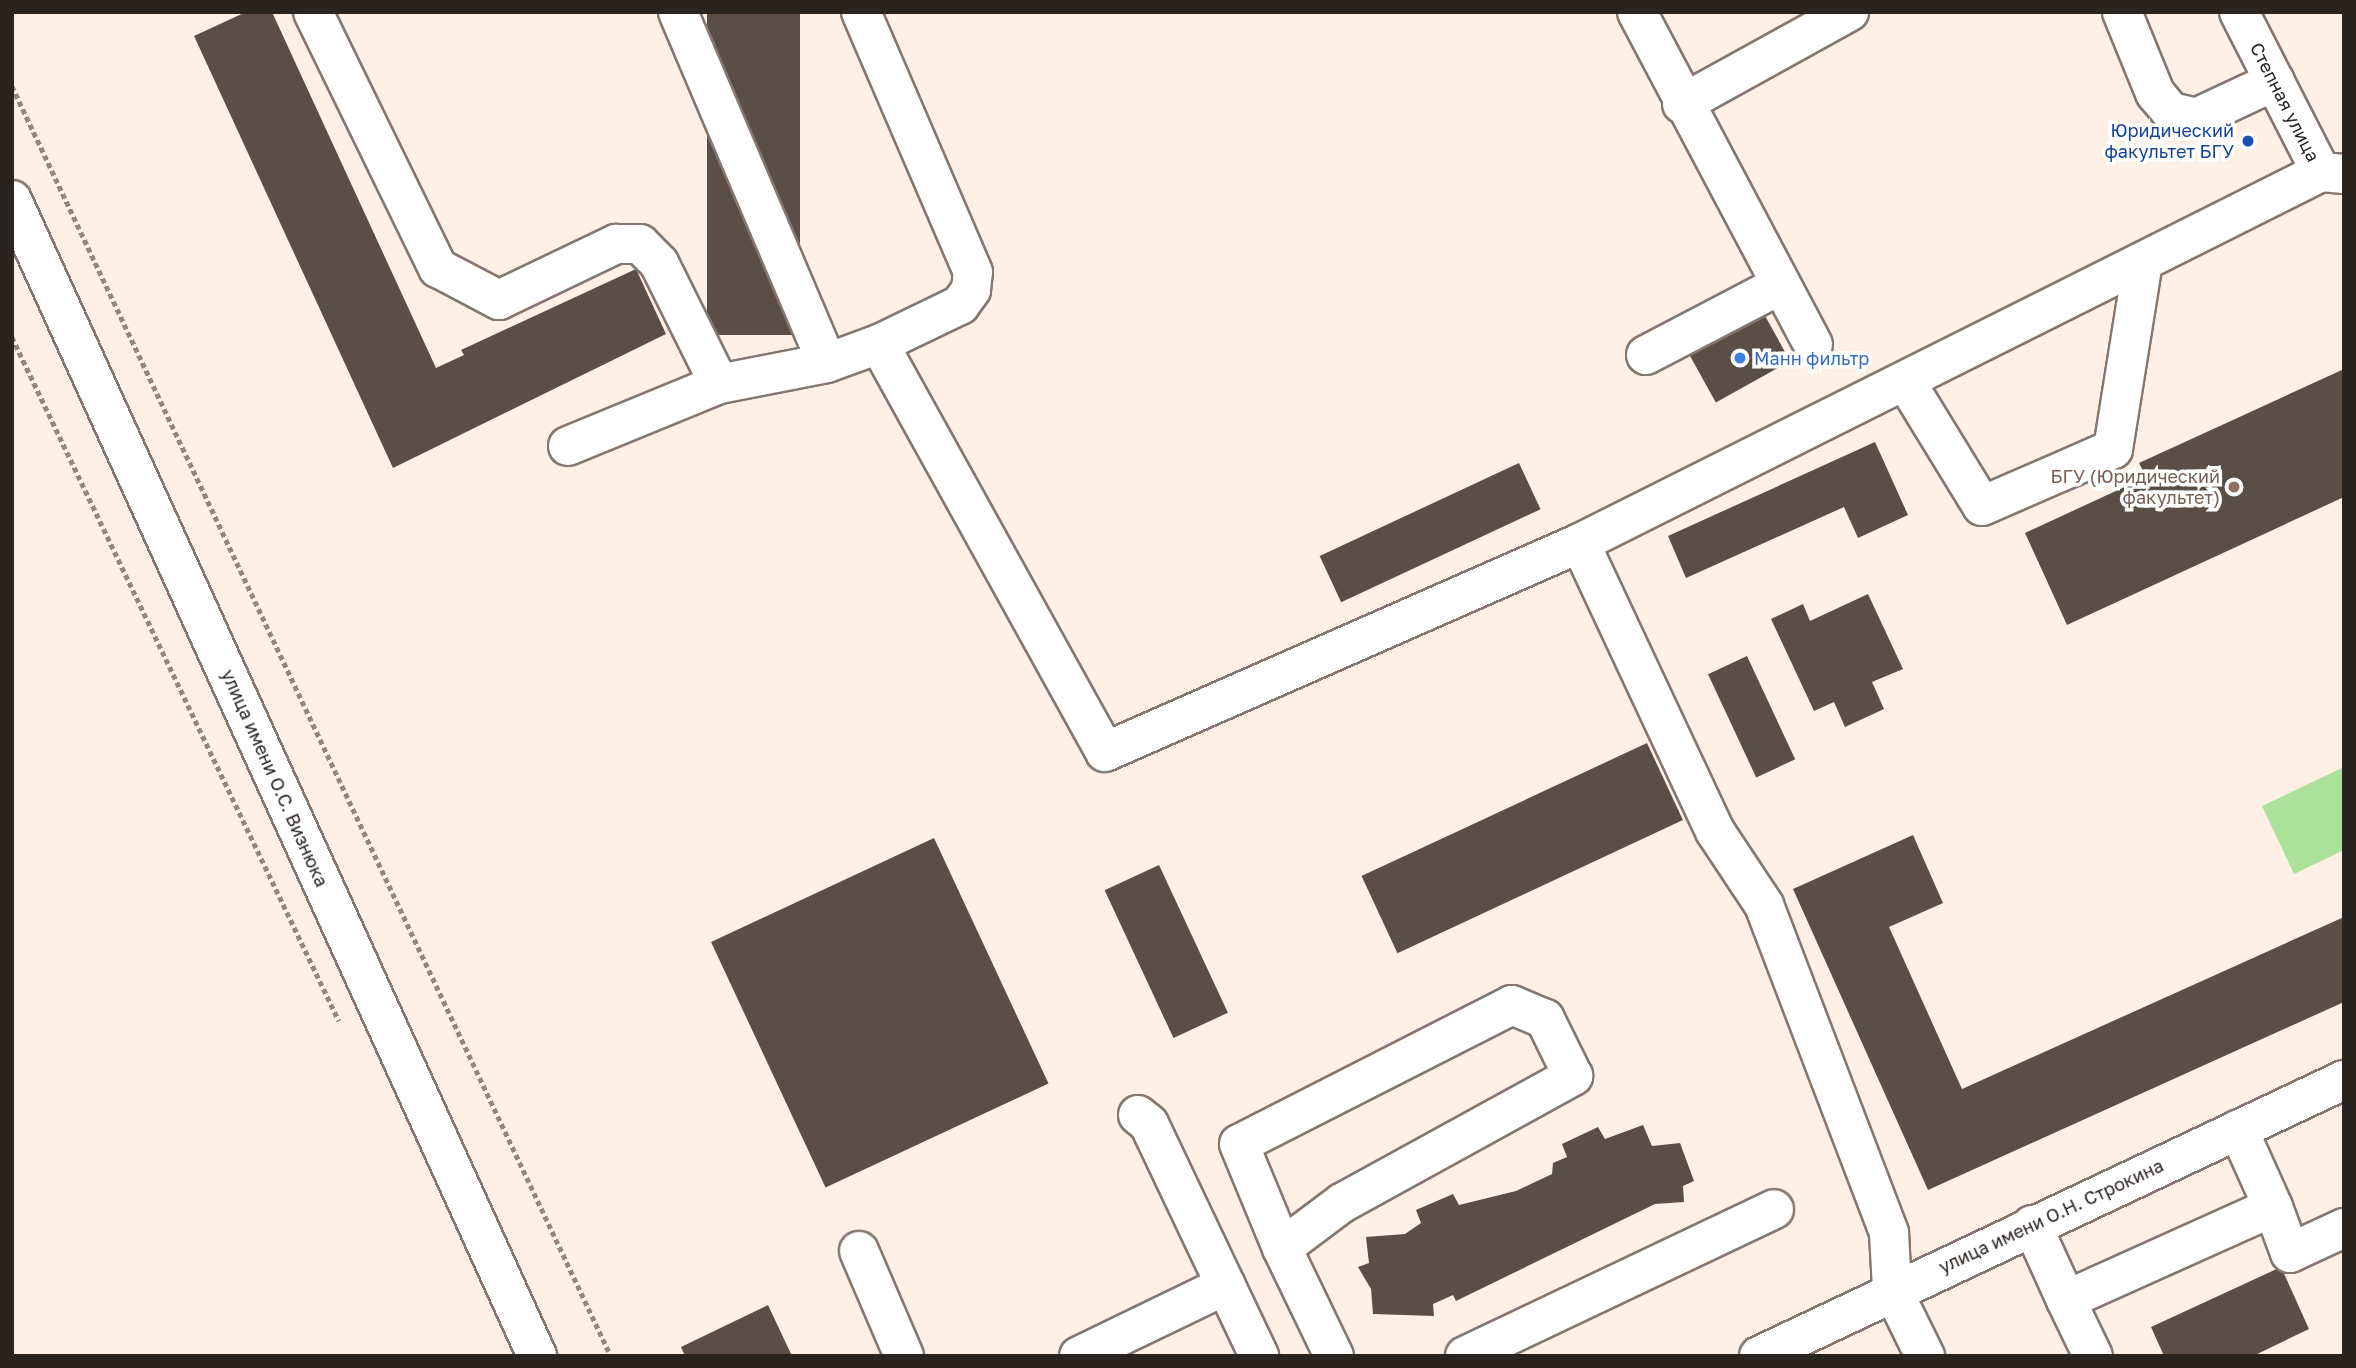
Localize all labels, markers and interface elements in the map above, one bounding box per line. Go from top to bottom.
street label: Степная улица [2246,39,2324,165]
place label: Юридический факультет БГУ [2104,120,2234,162]
marker: Юридический факультет БГУ [2240,133,2256,149]
place label: Манн фильтр [1754,347,1869,369]
marker: Манн фильтр [1732,350,1748,366]
place label: БГУ (Юридический факультет) [2051,466,2220,508]
marker: БГУ (Юридический факультет) [2226,479,2242,495]
street label: улица имени О.С. Визнюка [217,666,333,890]
street label: улица имени О.Н. Строкина [1935,1154,2167,1278]

